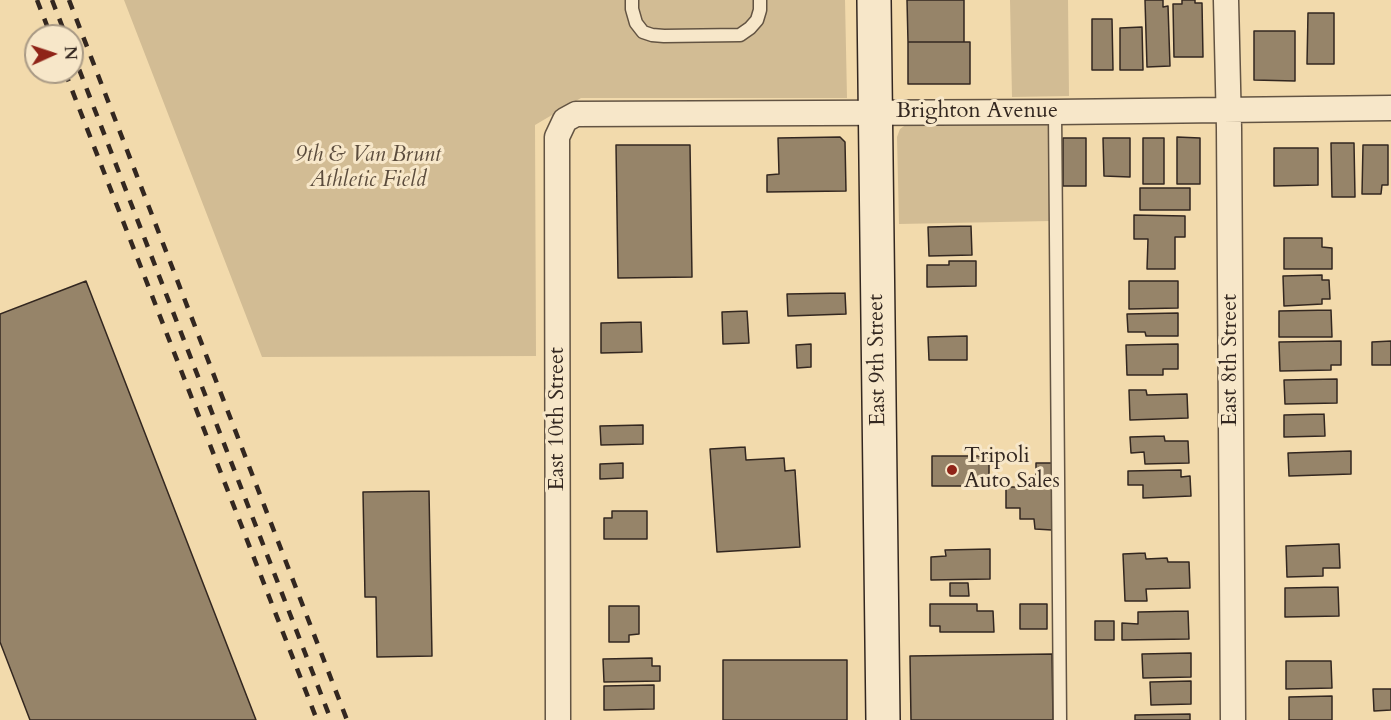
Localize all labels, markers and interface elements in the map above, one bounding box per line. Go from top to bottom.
north arrow [24,24,84,84]
text: N [59,46,81,61]
street label: Brighton Avenue [896,99,1058,125]
park label: 9th & Van Brunt Athletic Field [295,143,441,194]
street label: East 9th Street [864,294,892,426]
street label: East 8th Street [1218,294,1244,426]
street label: East 10th Street [545,347,571,491]
place label: Tripoli Auto Sales [964,444,1060,496]
marker: Tripoli Auto Sales [945,463,959,477]

